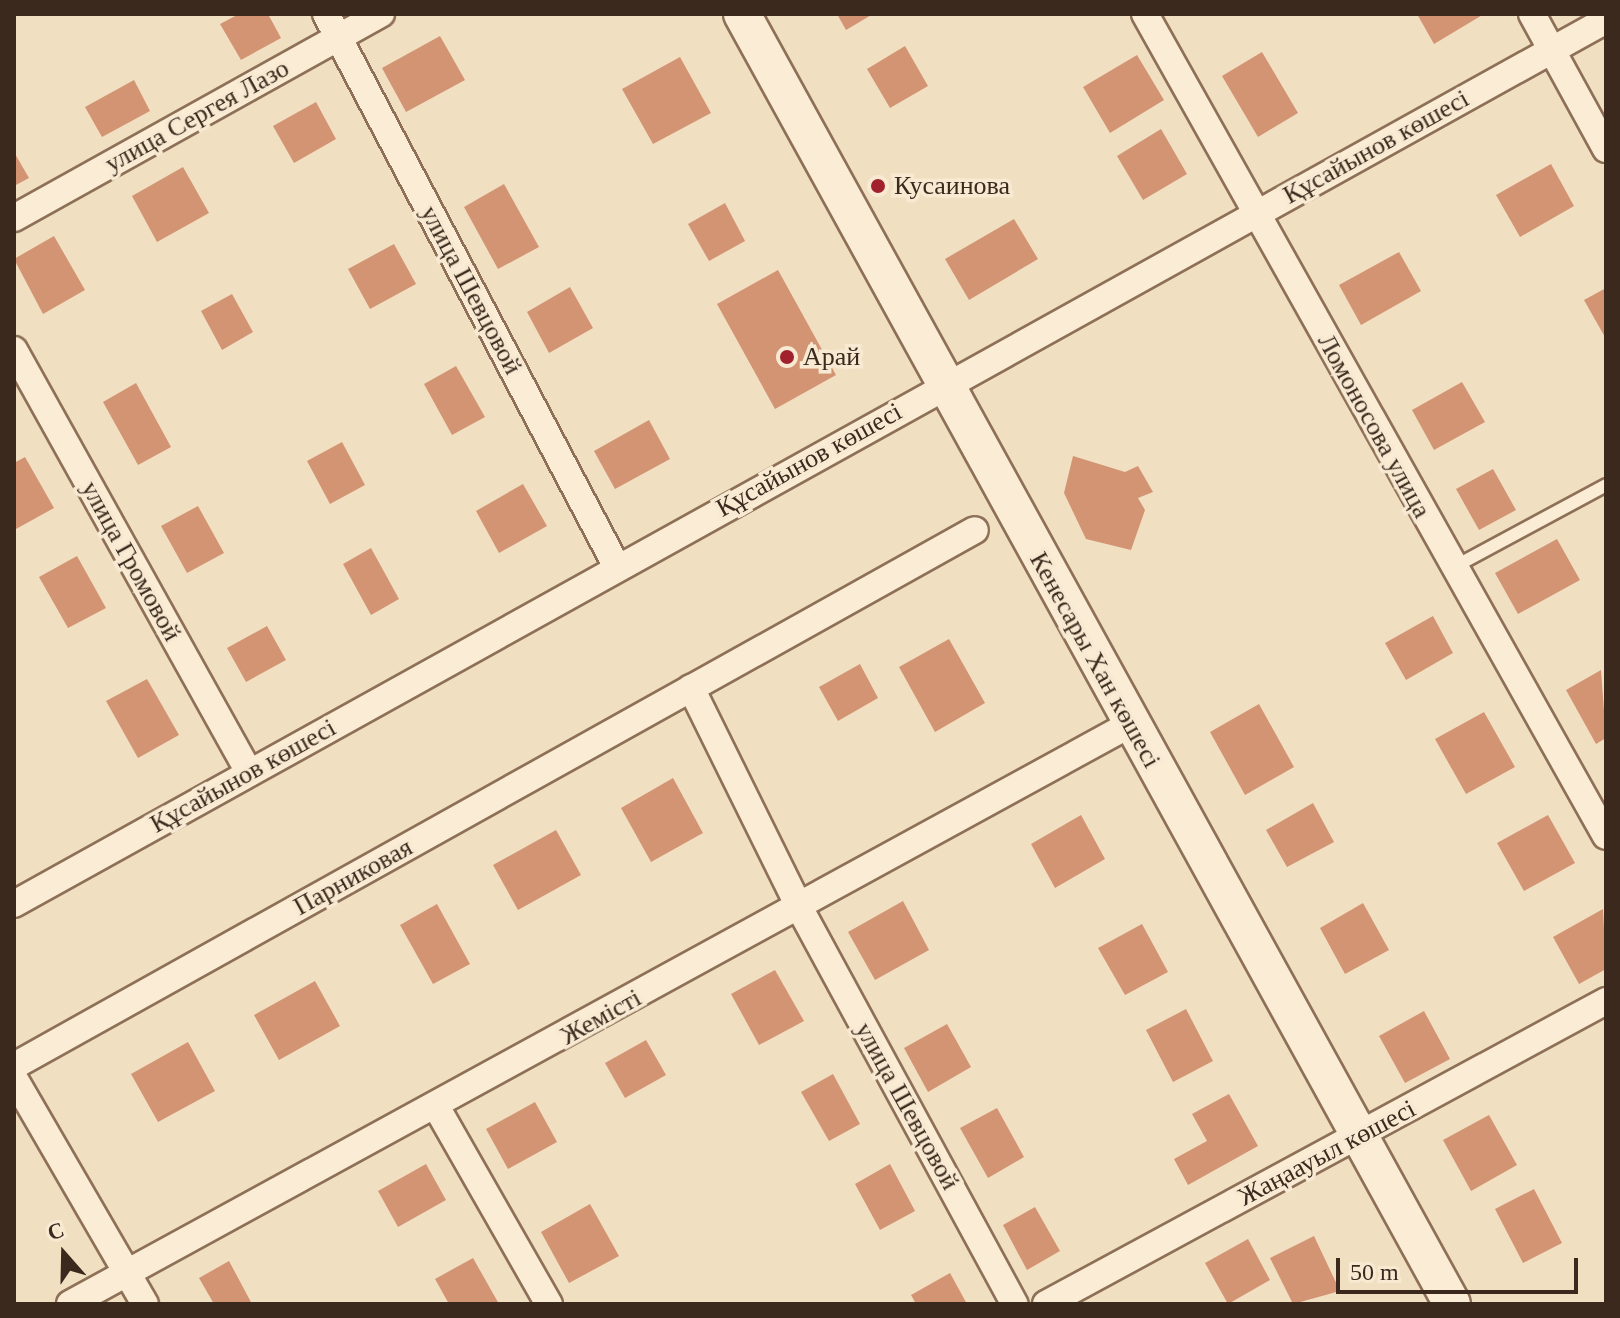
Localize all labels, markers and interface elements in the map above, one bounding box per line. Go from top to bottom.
street label: улица Сергея Лазо [100,53,294,179]
street label: Құсайынов көшесі [1278,83,1474,211]
place label: Кусаинова [894,170,1010,202]
marker: Кусаинова [869,177,887,195]
street label: улица Шевцовой [413,200,529,380]
street label: Ломоносова улица [1311,329,1437,523]
place label: Арай [803,341,860,373]
marker: Арай [778,348,796,366]
street label: Құсайынов көшесі [711,396,907,524]
street label: улица Громовой [74,476,188,646]
street label: Кенесары Хан көшесі [1023,547,1167,773]
street label: Құсайынов көшесі [145,712,341,840]
street label: Парниковая [288,832,418,922]
street label: Жемісті [555,982,647,1052]
street label: улица Шевцовой [848,1017,966,1195]
street label: Жаңаауыл көшесі [1233,1093,1421,1213]
north arrow [24,1214,104,1294]
text: С [44,1217,67,1245]
scale bar [1340,1242,1582,1292]
text: 50 m [1350,1259,1399,1285]

